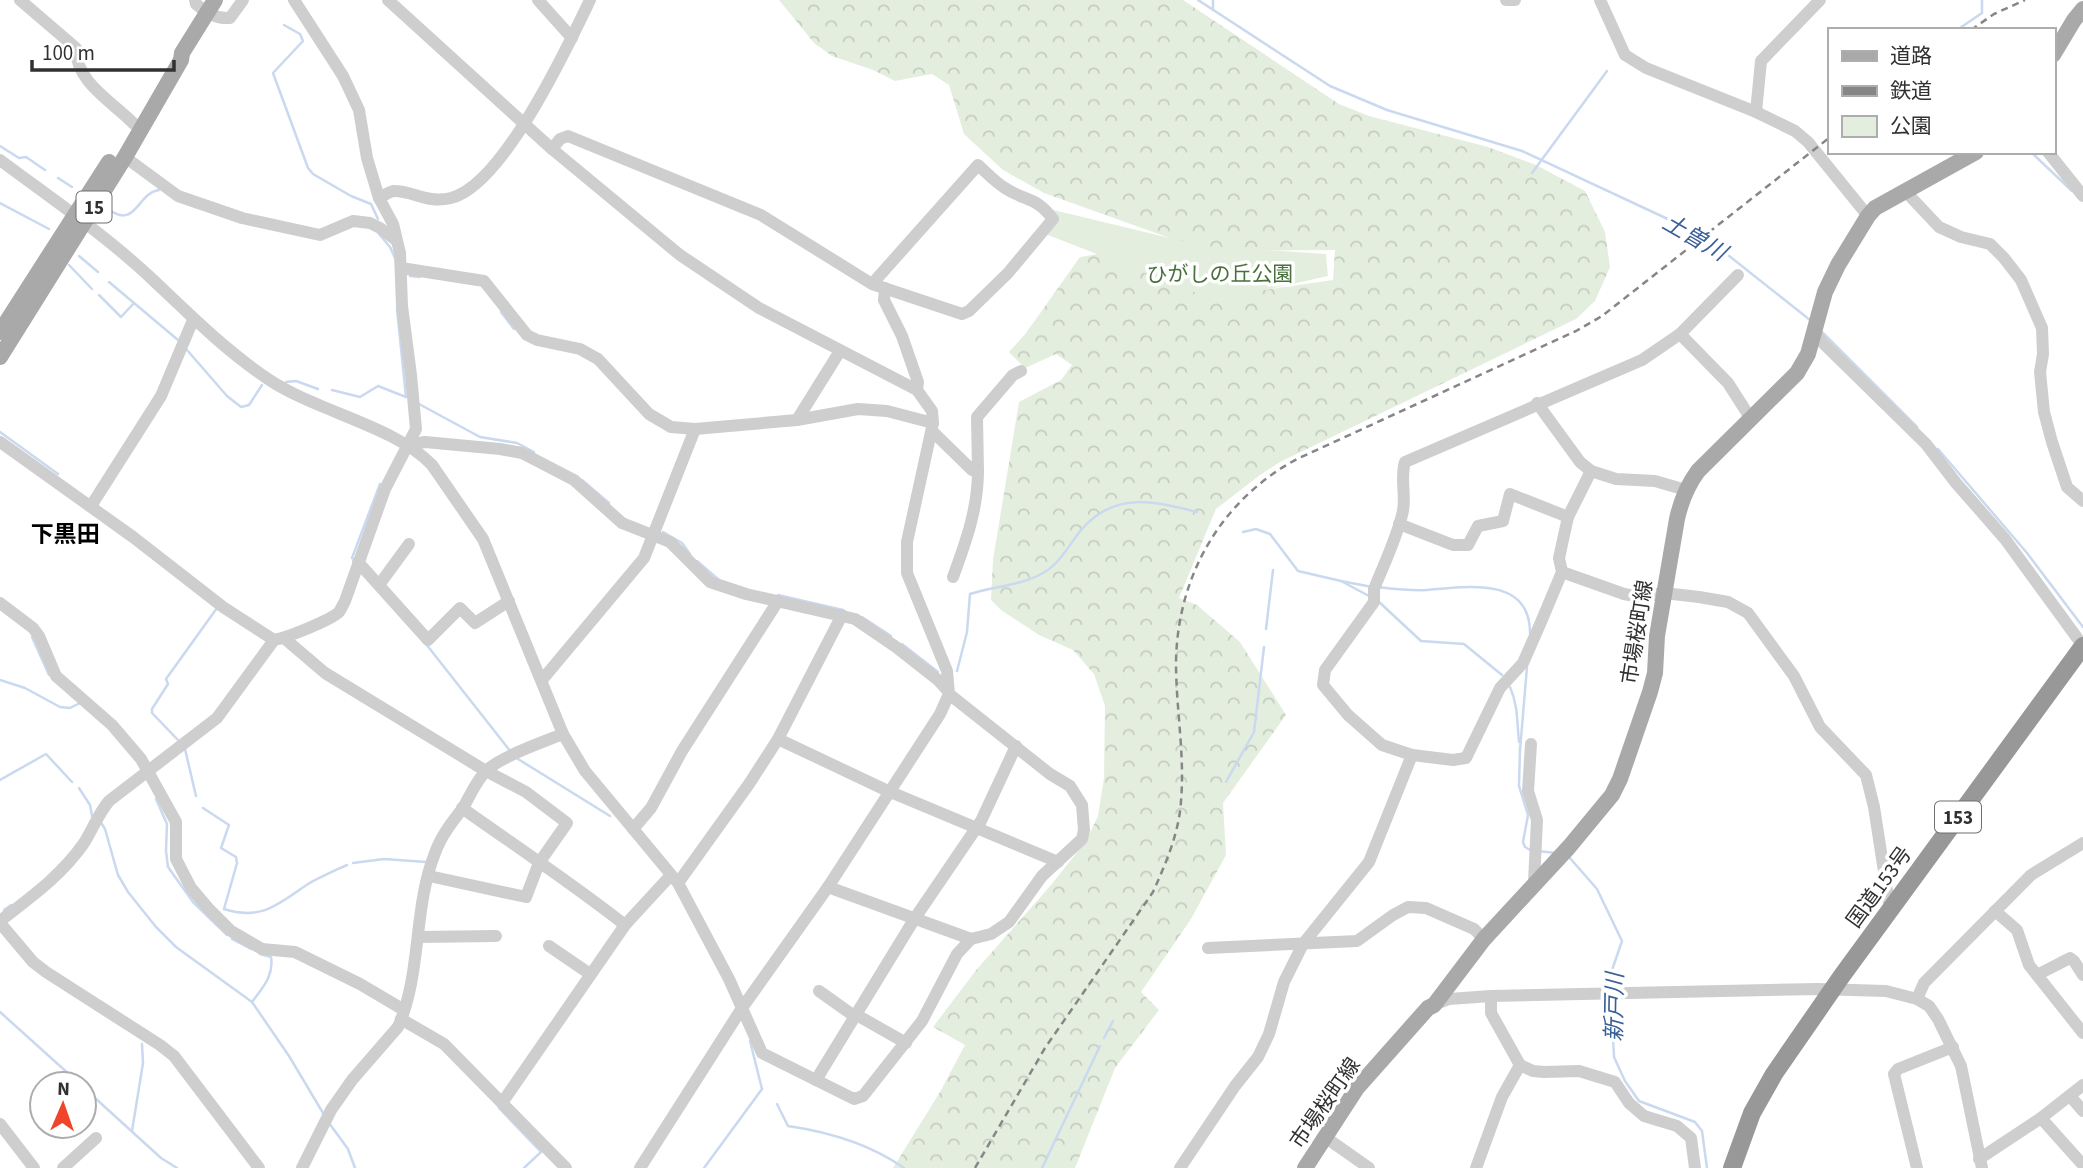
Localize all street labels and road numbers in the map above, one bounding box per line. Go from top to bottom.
road number: 15 [76,192,112,223]
street label: 市場桜町線 [1614,578,1660,686]
road number: 153 [1935,802,1981,832]
street label: 国道153号 [1839,840,1919,934]
street label: 市場桜町線 [1283,1051,1367,1155]

